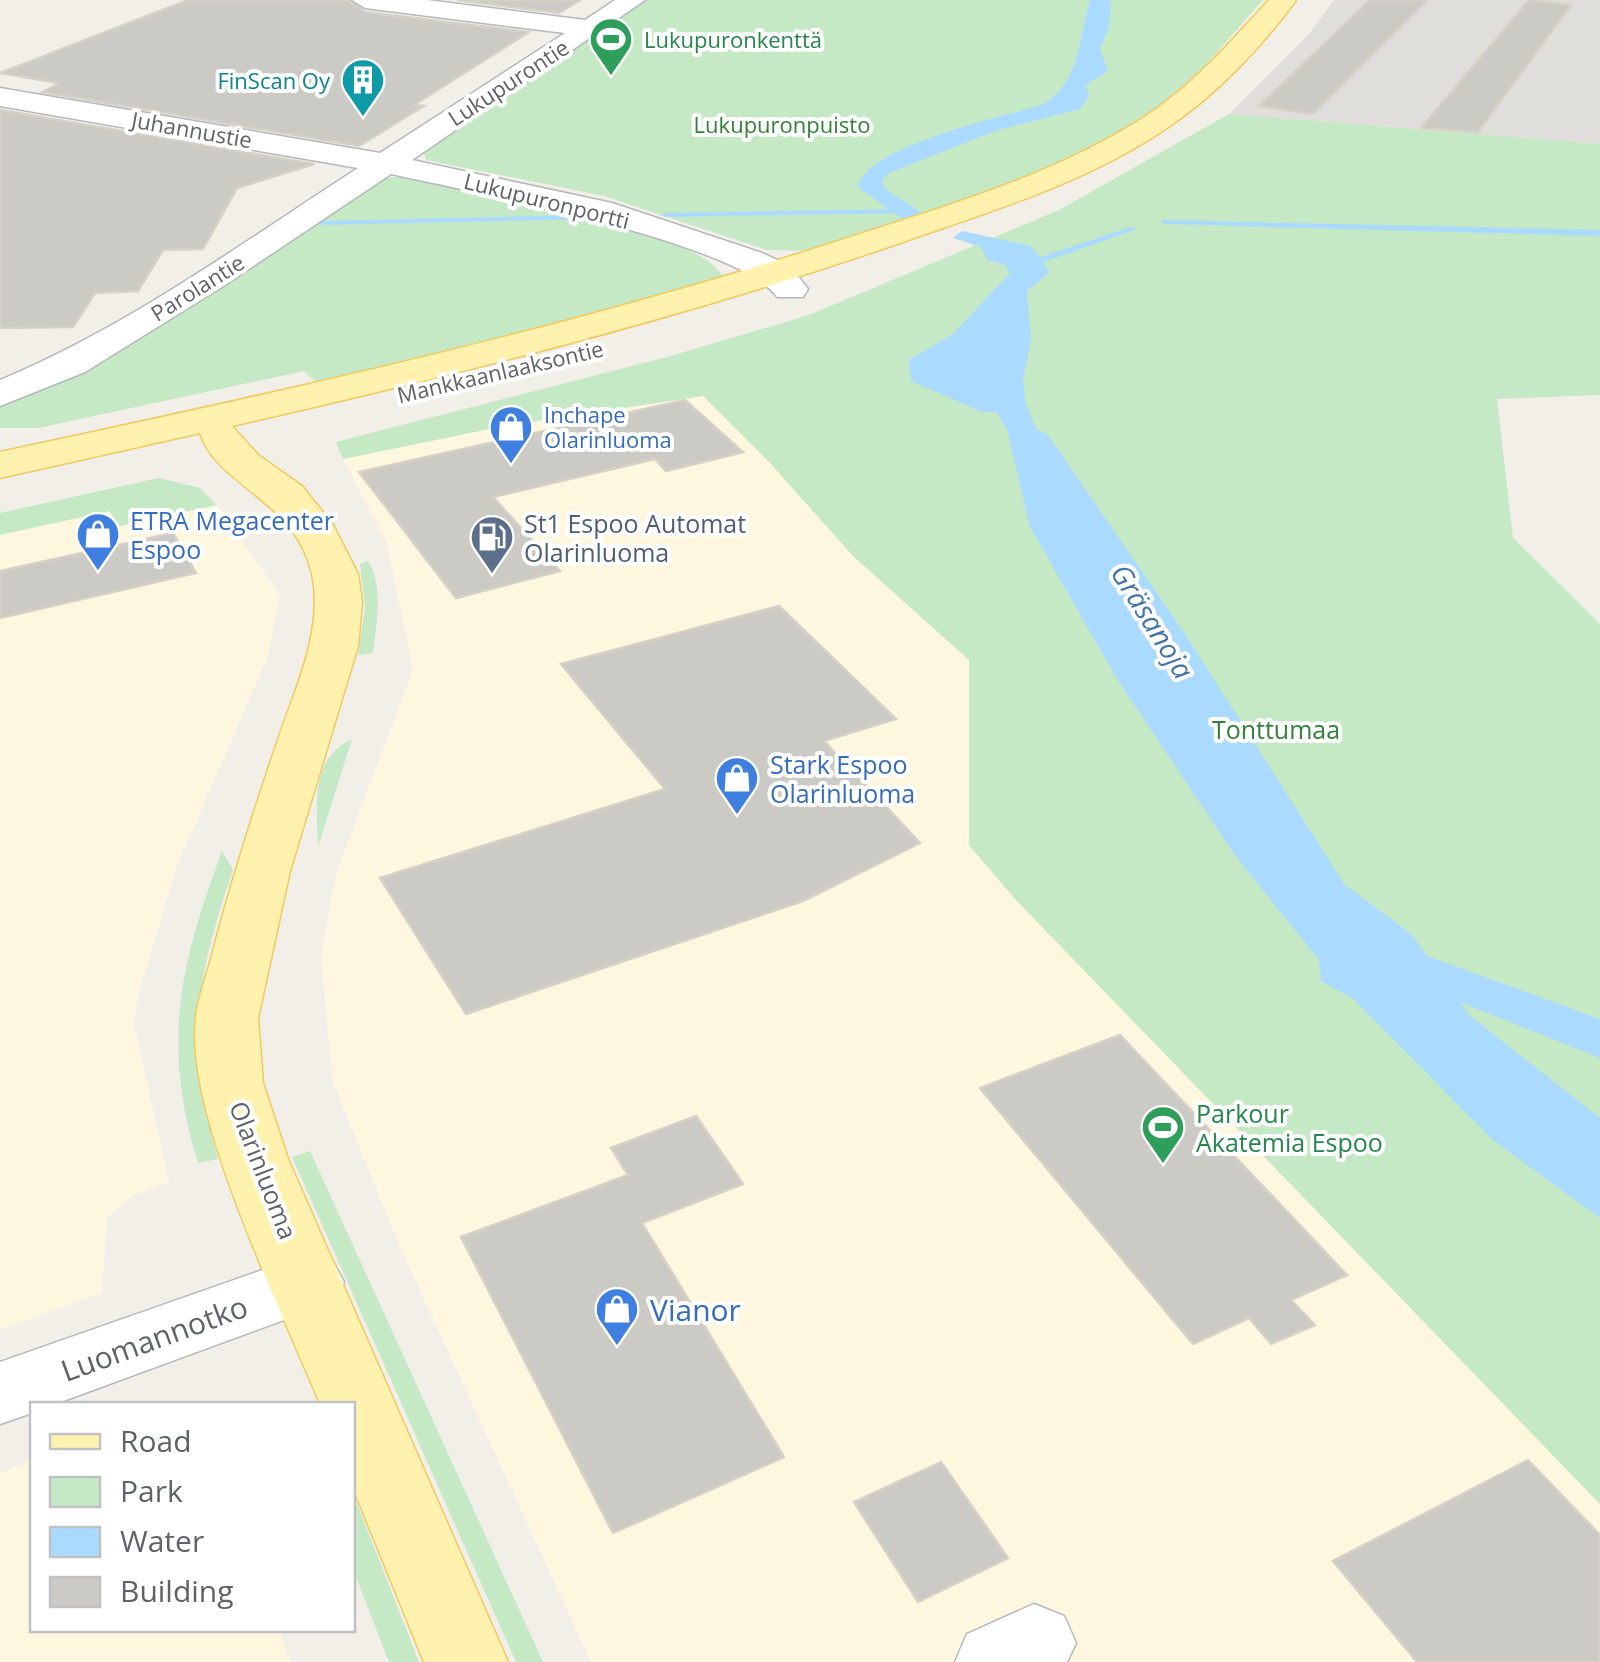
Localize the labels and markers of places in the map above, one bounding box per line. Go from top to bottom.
sports icon: Lukupuronkenttä [588,16,634,77]
place label: Lukupuronkenttä [644,24,822,54]
building icon: FinScan Oy [340,57,386,118]
place label: FinScan Oy [217,65,331,95]
place label: Inchape Olarinluoma [544,399,672,454]
shop icon: Inchape Olarinluoma [488,404,534,465]
place label: ETRA Megacenter Espoo [130,503,334,566]
place label: St1 Espoo Automat Olarinluoma [524,506,746,569]
shop icon: ETRA Megacenter Espoo [75,511,121,572]
fuel station icon: St1 Espoo Automat Olarinluoma [469,514,515,575]
place label: Stark Espoo Olarinluoma [770,747,915,810]
shop icon: Stark Espoo Olarinluoma [714,755,760,816]
place label: Parkour Akatemia Espoo [1196,1096,1383,1159]
sports icon: Parkour Akatemia Espoo [1140,1104,1186,1165]
shop icon: Vianor [594,1286,640,1347]
place label: Vianor [650,1289,741,1330]

